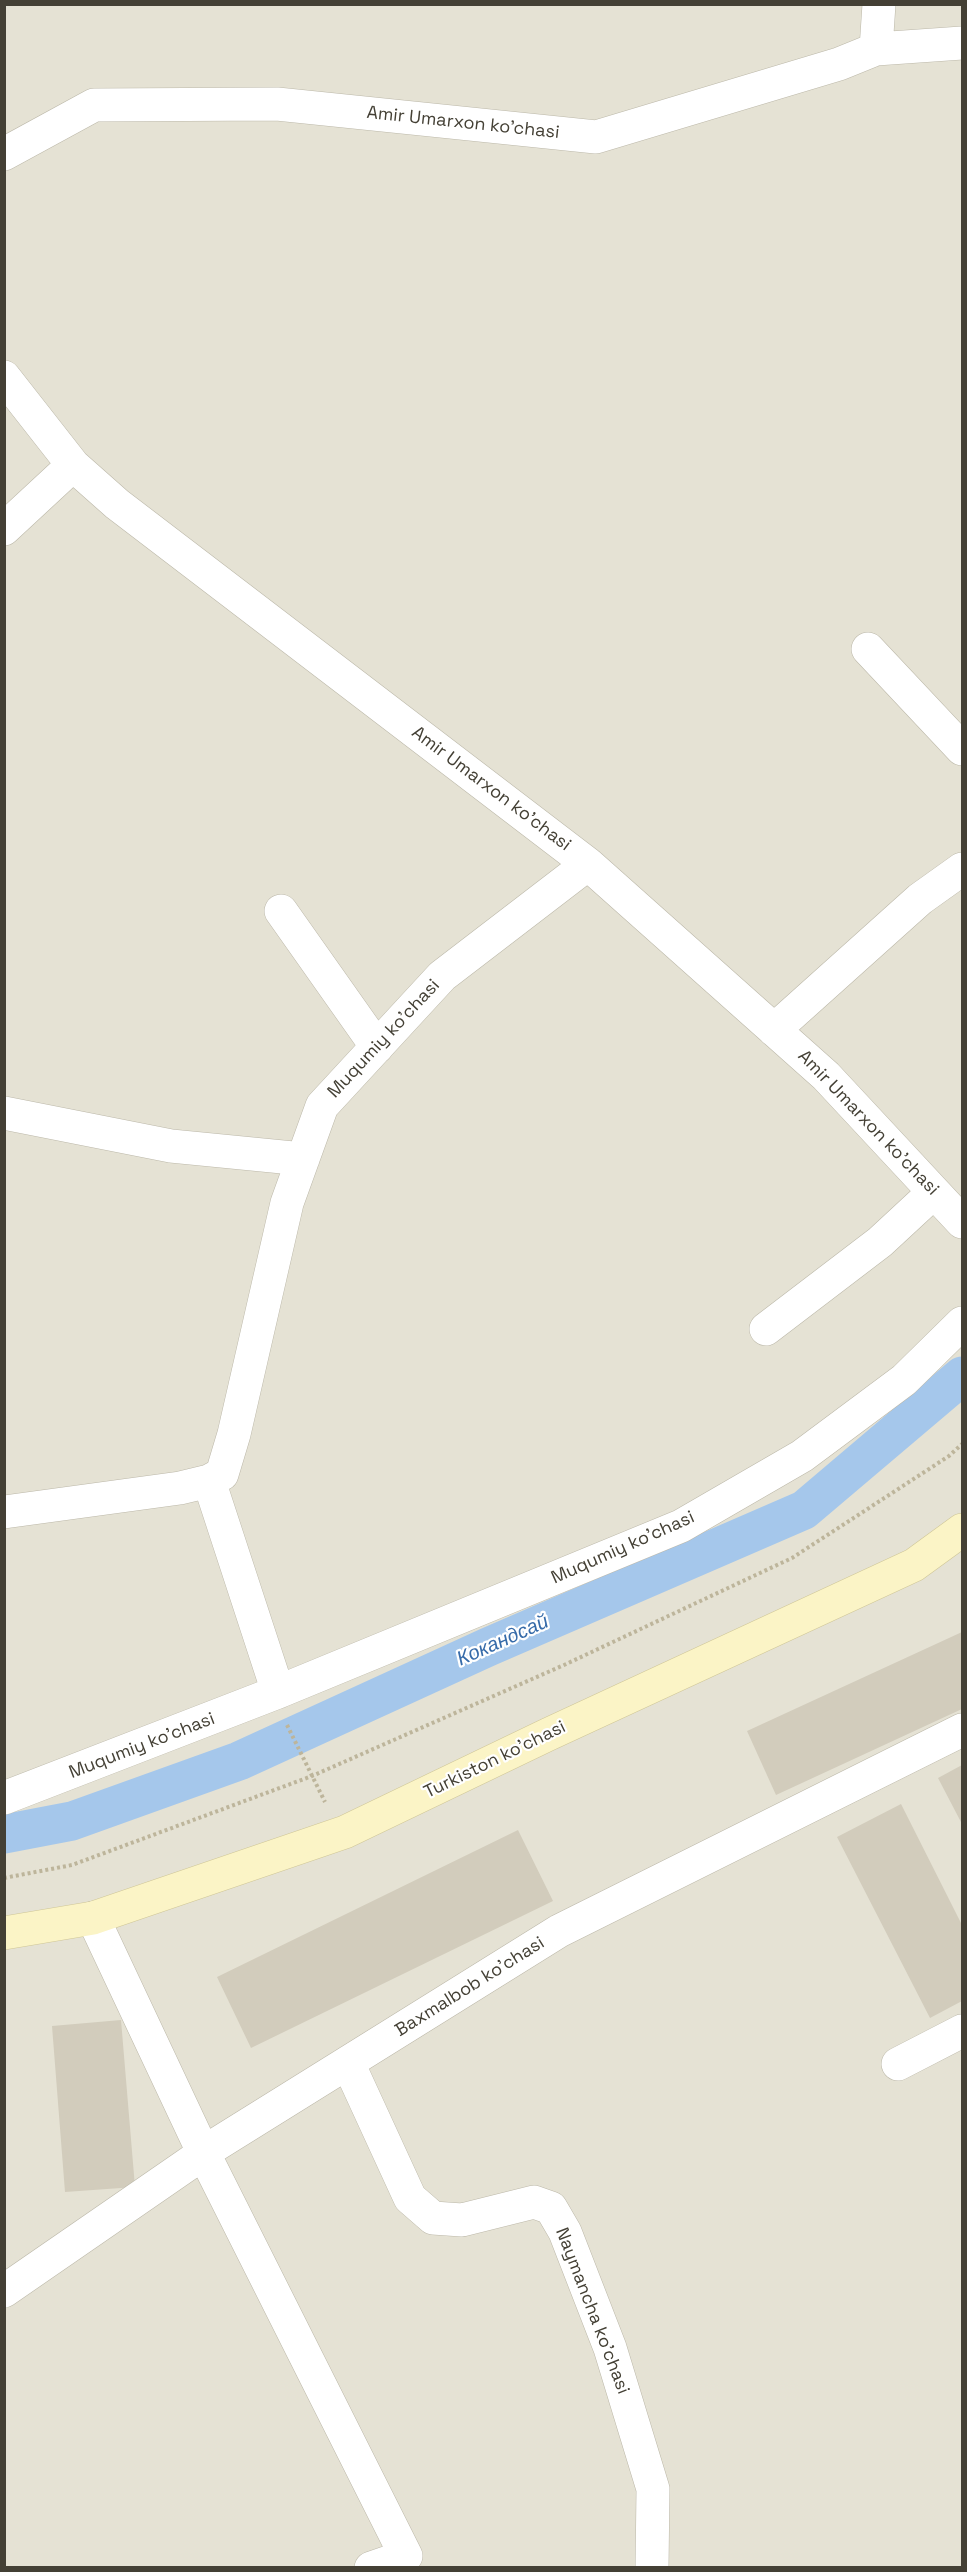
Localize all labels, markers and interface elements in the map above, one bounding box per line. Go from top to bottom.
street label: Amir Umarxon ko'chasi [366,102,560,144]
street label: Amir Umarxon ko'chasi [407,722,575,856]
street label: Muqumiy ko'chasi [323,975,445,1103]
street label: Amir Umarxon ko'chasi [793,1046,943,1200]
street label: Muqumiy ko'chasi [548,1507,698,1589]
water label: Кокандсай [453,1610,553,1672]
street label: Muqumiy ko'chasi [66,1708,218,1784]
street label: Turkiston ko'chasi [421,1716,569,1804]
street label: Baxmalbob ko'chasi [391,1932,549,2042]
street label: Naymancha ko'chasi [550,2225,634,2397]

